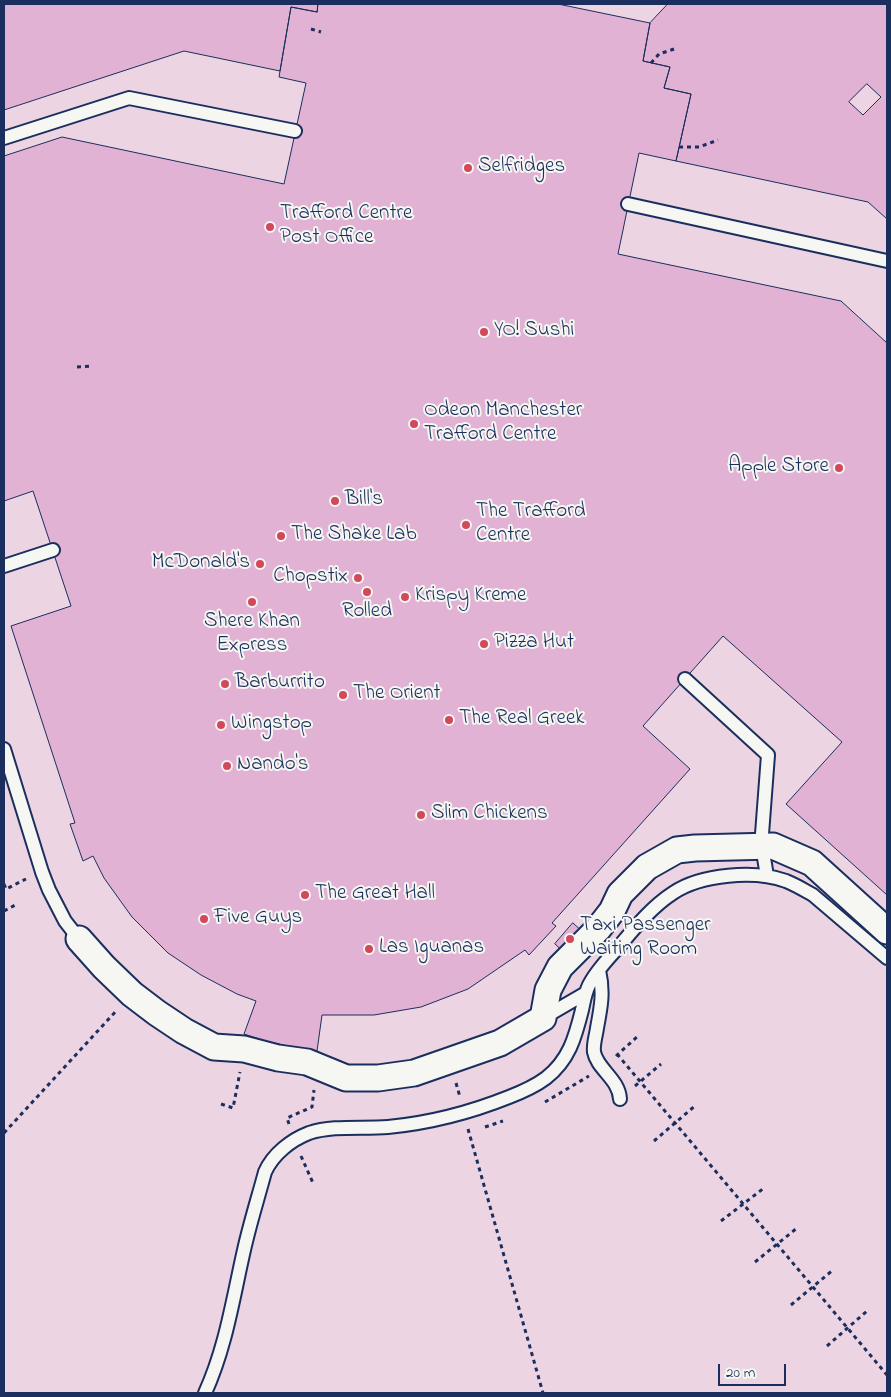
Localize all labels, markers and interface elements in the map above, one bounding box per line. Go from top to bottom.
place label: Selfridges [478,155,565,181]
marker: Selfridges [462,162,474,174]
place label: Trafford Centre Post Office [280,202,412,252]
marker: Trafford Centre Post Office [264,221,276,233]
place label: YO! Sushi [494,319,574,345]
marker: YO! Sushi [478,326,490,338]
place label: Odeon Manchester Trafford Centre [424,399,582,449]
marker: Odeon Manchester Trafford Centre [408,418,420,430]
place label: Apple Store [728,455,829,481]
marker: Apple Store [833,462,845,474]
place label: Bill's [345,488,383,514]
marker: Bill's [329,495,341,507]
place label: The Trafford Centre [476,500,586,550]
marker: The Trafford Centre [460,519,472,531]
place label: The Shake Lab [291,523,417,549]
marker: The Shake Lab [275,530,287,542]
place label: McDonald's [152,551,250,577]
marker: McDonald's [254,558,266,570]
place label: Chopstix [273,565,348,591]
marker: Chopstix [352,572,364,584]
place label: Krispy Kreme [415,584,526,610]
marker: Rolled [361,586,373,598]
marker: Krispy Kreme [399,591,411,603]
marker: Shere Khan Express [246,596,258,608]
place label: Rolled [342,600,392,626]
place label: Shere Khan Express [204,610,300,660]
place label: Pizza Hut [494,631,574,657]
marker: Pizza Hut [478,638,490,650]
place label: Barburrito [235,671,325,697]
marker: Barburrito [219,678,231,690]
place label: The Orient [353,682,441,708]
marker: The Orient [337,689,349,701]
place label: The Real Greek [459,707,584,733]
place label: Wingstop [231,712,312,738]
marker: The Real Greek [443,714,455,726]
marker: Wingstop [215,719,227,731]
place label: Nando's [237,753,308,779]
marker: Nando's [221,760,233,772]
place label: Slim Chickens [431,802,548,828]
marker: Slim Chickens [415,809,427,821]
place label: The Great Hall [315,882,435,908]
marker: The Great Hall [299,889,311,901]
place label: Five Guys [214,906,302,932]
marker: Five Guys [198,913,210,925]
place label: Taxi Passenger Waiting Room [580,914,711,964]
marker: Taxi Passenger Waiting Room [564,933,576,945]
place label: Las Iguanas [379,936,484,962]
marker: Las Iguanas [363,943,375,955]
scale bar [721,1354,788,1386]
text: 20 m [726,1362,755,1384]

